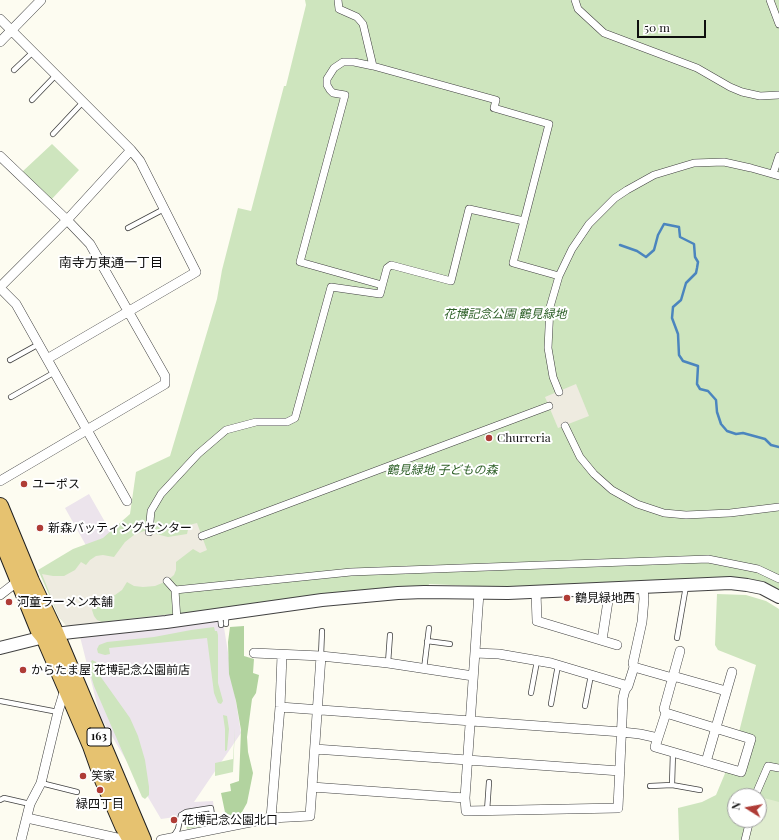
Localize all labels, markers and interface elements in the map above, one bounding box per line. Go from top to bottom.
scale bar [639,12,708,38]
text: 50 m [644,19,670,35]
district label: 南寺方東通一丁目 [59,255,163,271]
park label: 花博記念公園 鶴見緑地 [443,307,567,321]
place label: Churreria [497,431,551,445]
marker: Churreria [484,433,494,443]
park label: 鶴見緑地 子どもの森 [386,463,498,477]
place label: ユーポス [32,477,80,491]
marker: ユーポス [19,479,29,489]
place label: 新森バッティングセンター [48,521,192,535]
marker: 新森バッティングセンター [35,523,45,533]
place label: 鶴見緑地西 [575,591,635,605]
marker: 鶴見緑地西 [562,593,572,603]
place label: 河童ラーメン本舗 [17,595,113,609]
marker: 河童ラーメン本舗 [4,597,14,607]
place label: からたま屋 花博記念公園前店 [31,663,190,677]
marker: からたま屋 花博記念公園前店 [18,665,28,675]
road number: 163 [87,728,111,746]
place label: 笑家 [91,769,115,783]
marker: 笑家 [78,771,88,781]
marker: 緑四丁目 [95,785,105,795]
north arrow [727,788,767,828]
place label: 緑四丁目 [76,797,124,811]
text: N [728,800,744,811]
place label: 花博記念公園北口 [182,813,278,827]
marker: 花博記念公園北口 [169,815,179,825]

